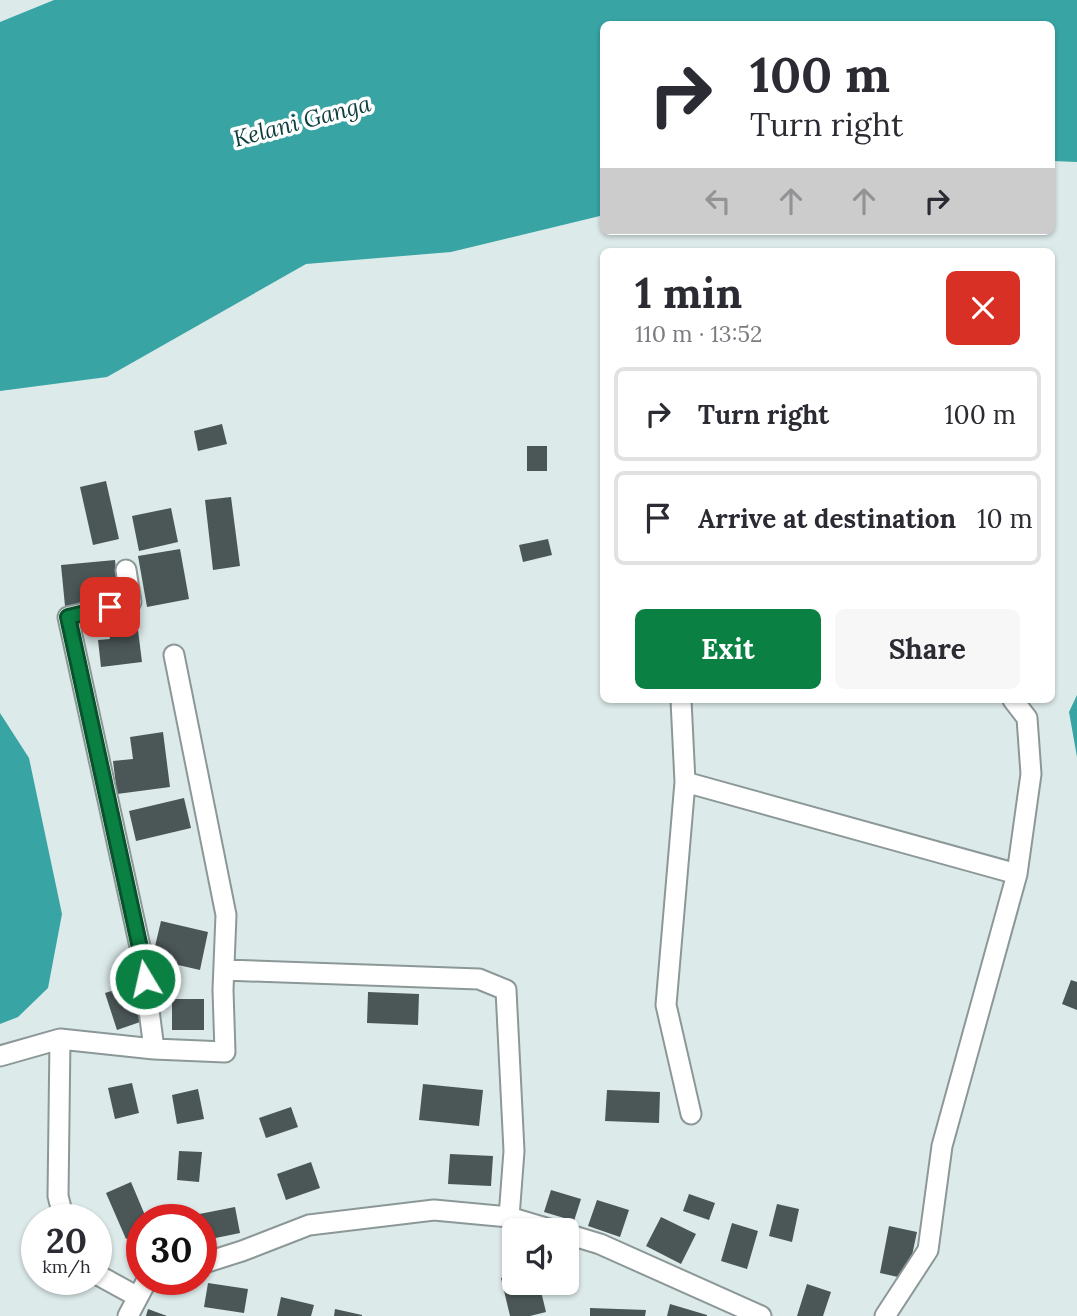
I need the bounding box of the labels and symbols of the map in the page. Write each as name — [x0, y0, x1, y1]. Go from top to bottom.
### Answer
water label: Kelani Ganga — [230, 88, 374, 153]
pin — [80, 577, 140, 637]
position arrow — [108, 942, 182, 1016]
speed limit sign: 30 — [126, 1204, 217, 1295]

